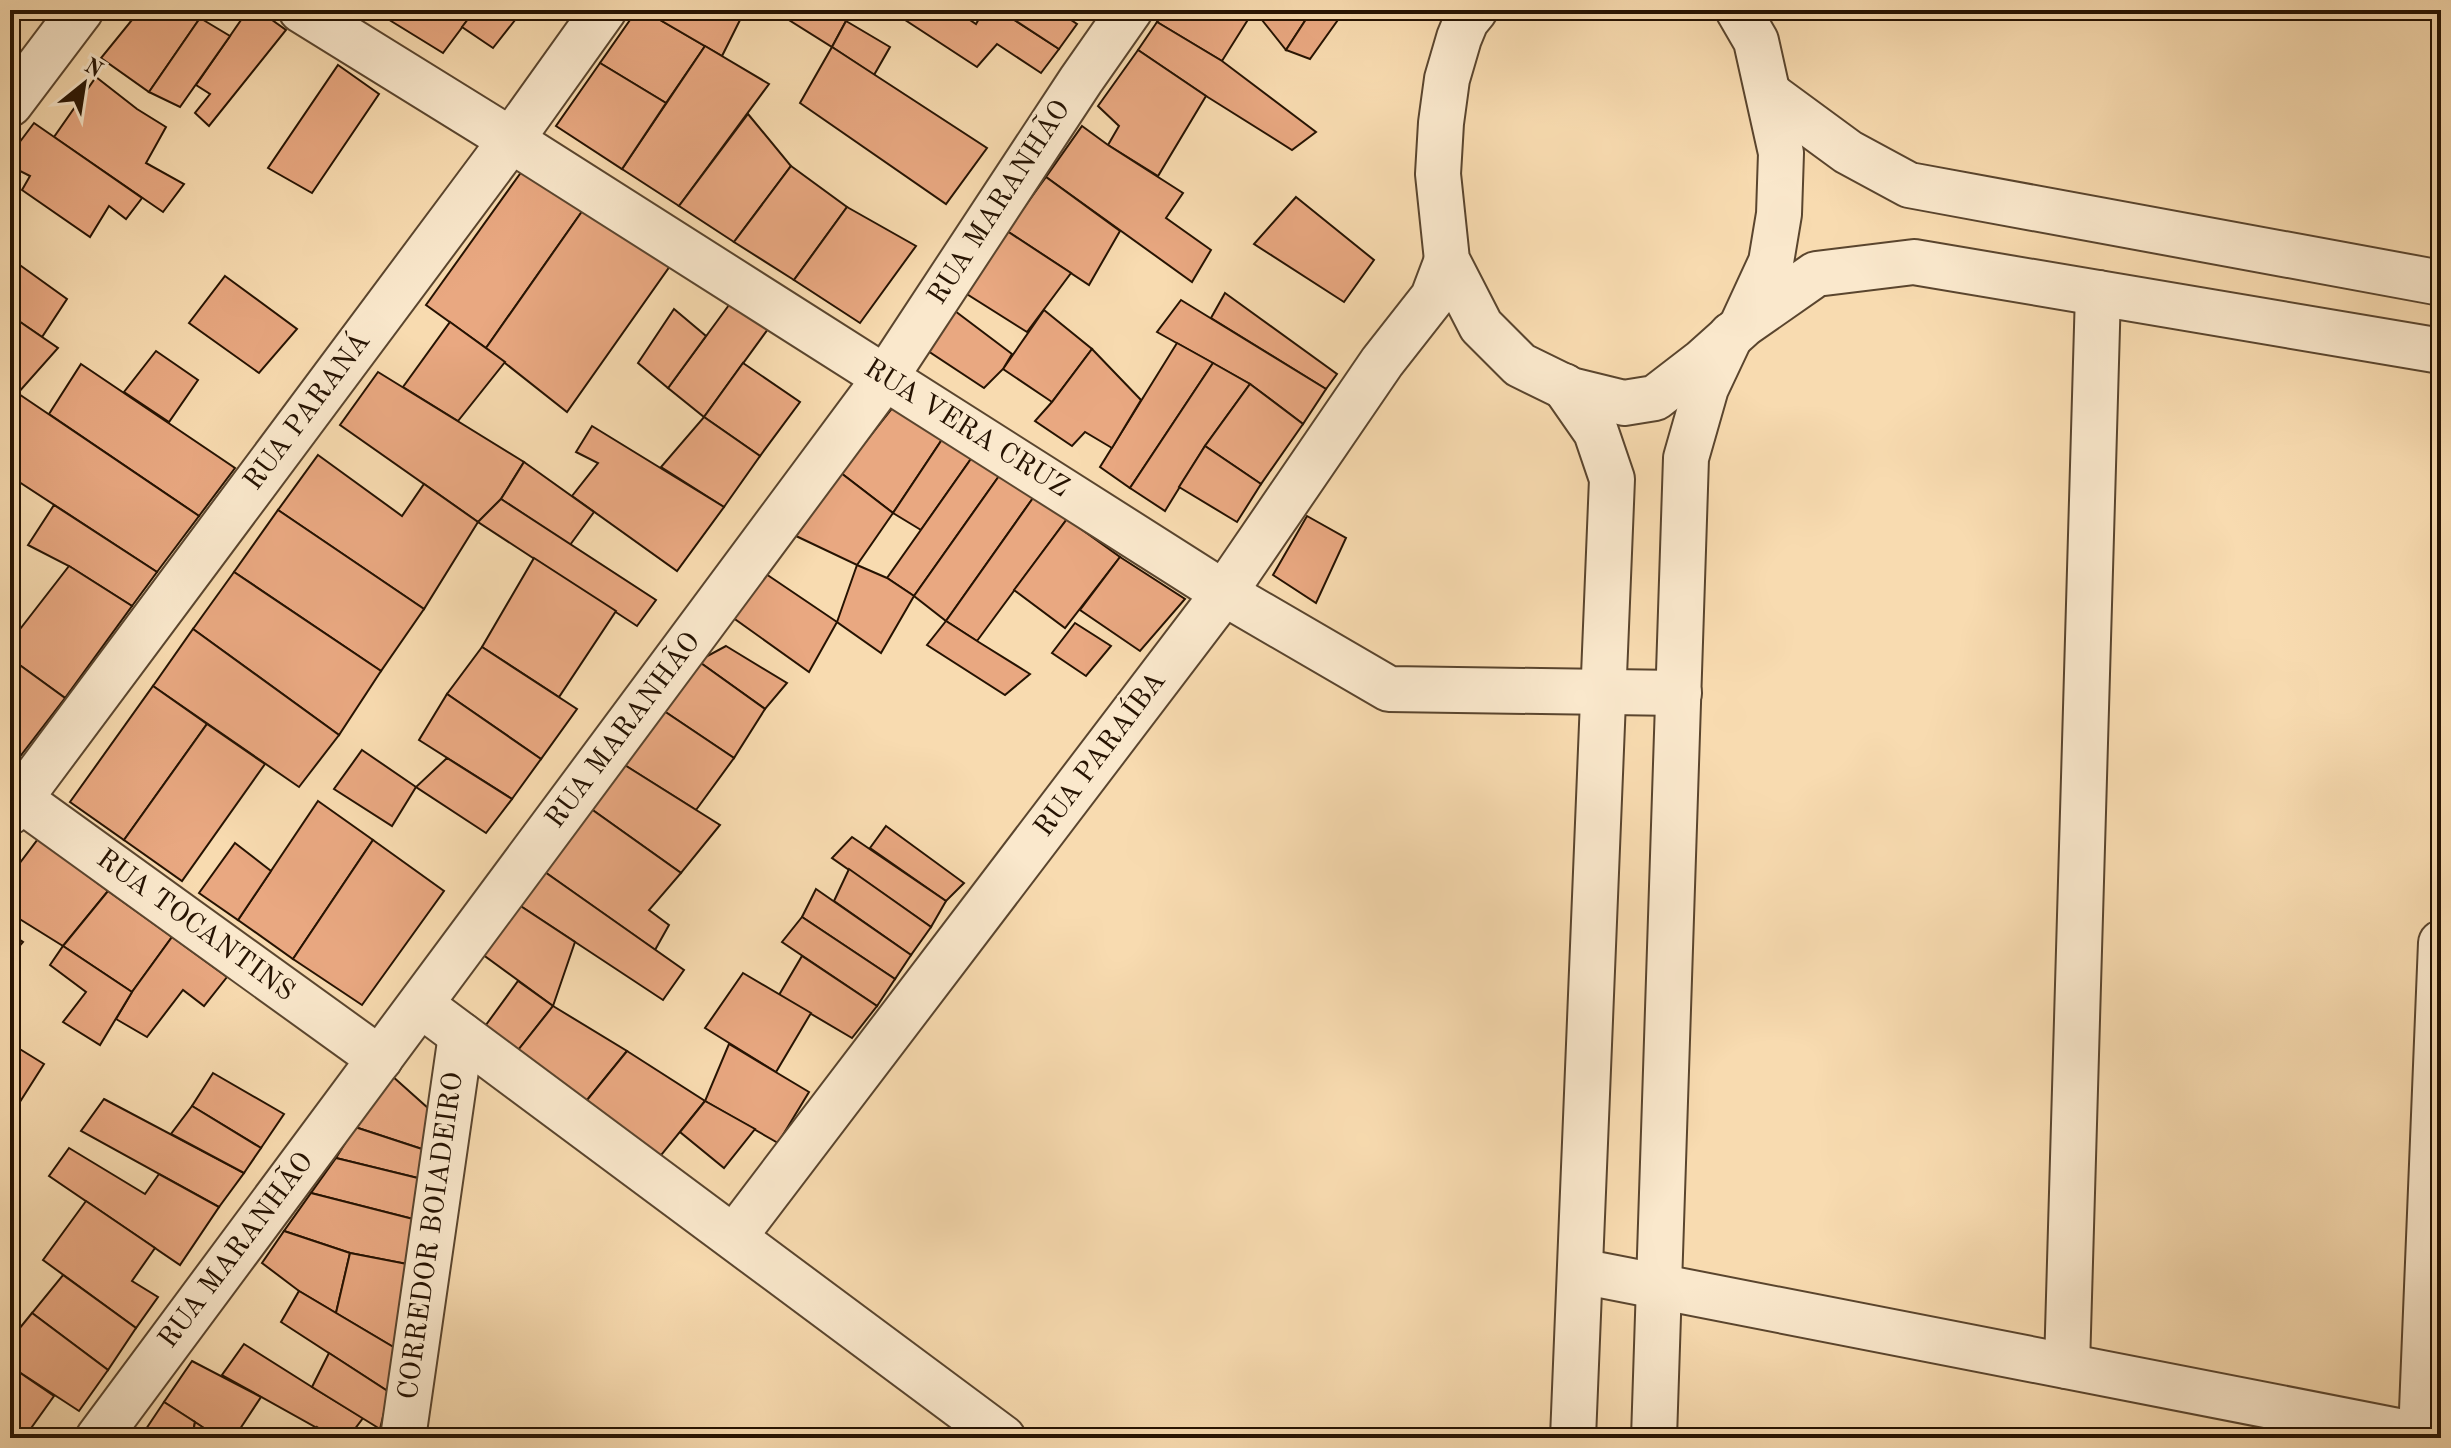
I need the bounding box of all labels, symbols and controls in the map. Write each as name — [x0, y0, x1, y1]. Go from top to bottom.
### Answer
north arrow — [44, 44, 124, 124]
text: N — [80, 55, 106, 82]
street label: RUA MARANHÃO — [920, 93, 1076, 310]
street label: RUA PARANÁ — [236, 325, 376, 496]
street label: RUA VERA CRUZ — [859, 355, 1073, 503]
street label: RUA MARANHÃO — [538, 625, 706, 834]
street label: RUA PARAÍBA — [1026, 665, 1172, 842]
street label: RUA TOCANTINS — [91, 845, 299, 1007]
street label: CORREDOR BOIADEIRO — [395, 1071, 469, 1401]
street label: RUA MARANHÃO — [151, 1145, 319, 1354]

